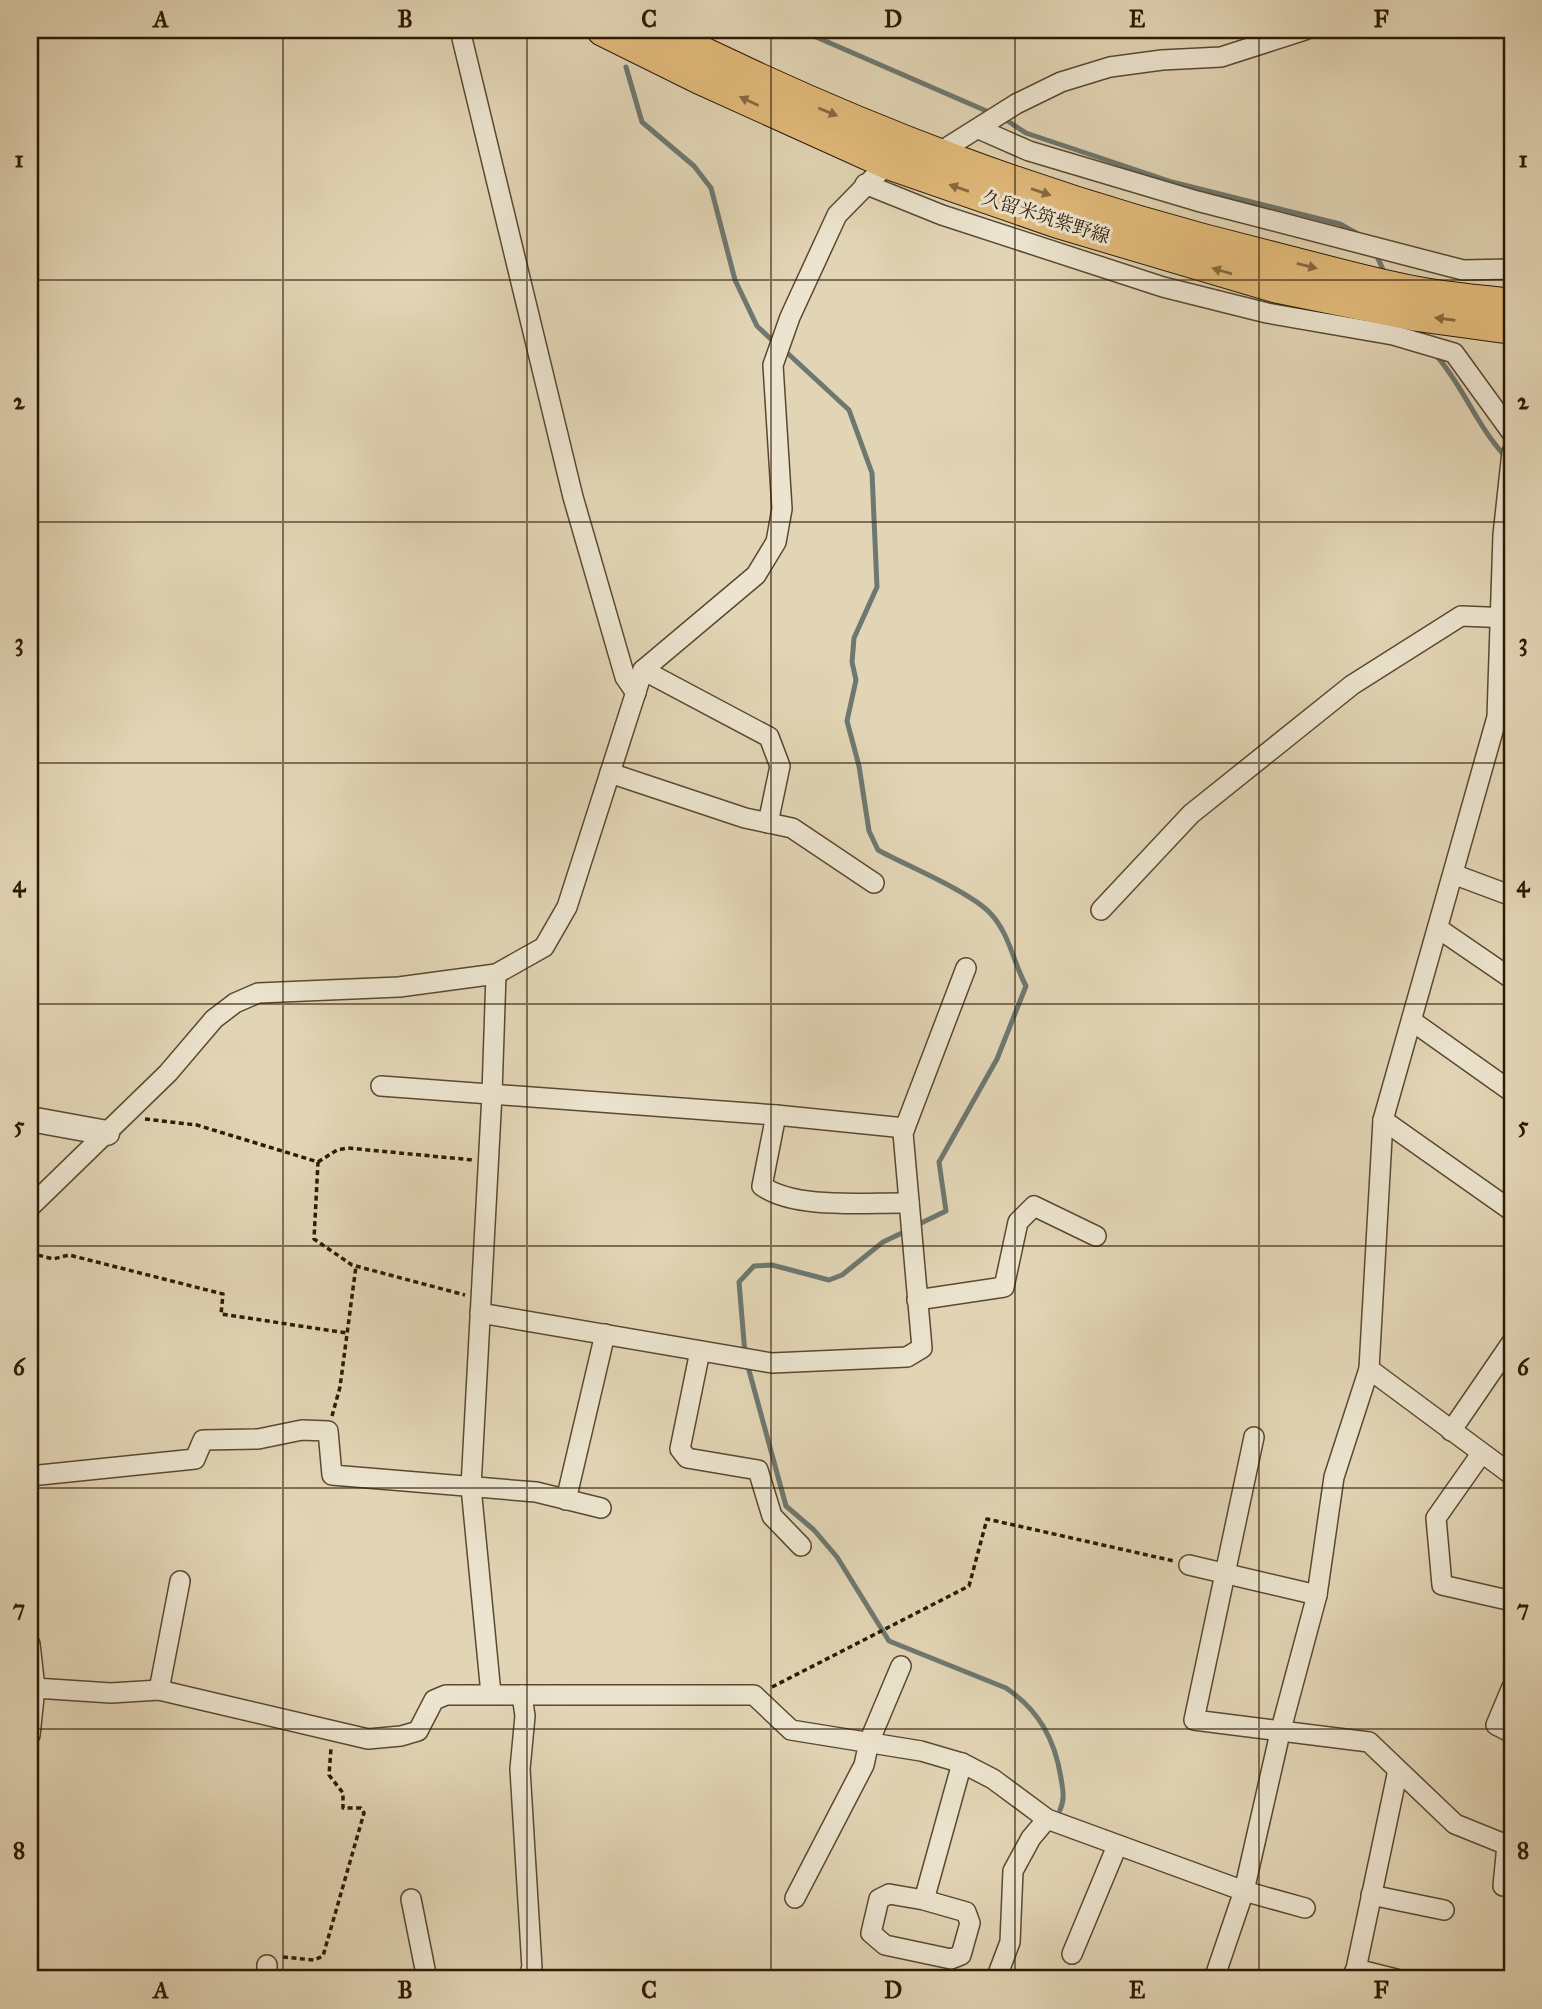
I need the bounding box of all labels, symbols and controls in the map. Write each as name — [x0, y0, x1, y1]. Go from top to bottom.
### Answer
text: A — [151, 5, 169, 33]
text: B — [397, 5, 413, 33]
text: C — [641, 5, 657, 33]
text: D — [884, 5, 902, 33]
text: E — [1129, 5, 1146, 33]
text: F — [1373, 5, 1389, 33]
one-way arrow — [739, 95, 759, 106]
one-way arrow — [818, 106, 839, 117]
text: 1 — [14, 145, 24, 173]
text: 1 — [1518, 145, 1528, 173]
one-way arrow — [948, 182, 969, 193]
street label: 久留米筑紫野線 — [979, 186, 1113, 248]
one-way arrow — [1030, 187, 1051, 198]
one-way arrow — [1296, 261, 1318, 272]
one-way arrow — [1212, 266, 1233, 276]
one-way arrow — [1433, 313, 1455, 324]
text: 2 — [13, 387, 25, 415]
text: 2 — [1517, 387, 1529, 415]
text: 3 — [14, 628, 24, 657]
text: 3 — [1518, 628, 1528, 657]
text: 4 — [13, 870, 27, 898]
text: 4 — [1517, 870, 1531, 898]
text: 5 — [14, 1111, 25, 1139]
text: 5 — [1518, 1111, 1529, 1139]
text: 6 — [13, 1353, 26, 1381]
text: 6 — [1517, 1353, 1530, 1381]
text: 7 — [13, 1594, 25, 1622]
text: 7 — [1517, 1594, 1529, 1622]
text: 8 — [13, 1836, 25, 1864]
text: 8 — [1517, 1836, 1529, 1864]
text: A — [151, 1976, 169, 2004]
text: B — [397, 1976, 413, 2004]
text: C — [641, 1976, 657, 2004]
text: D — [884, 1976, 902, 2004]
text: E — [1129, 1976, 1146, 2004]
text: F — [1373, 1976, 1389, 2004]

